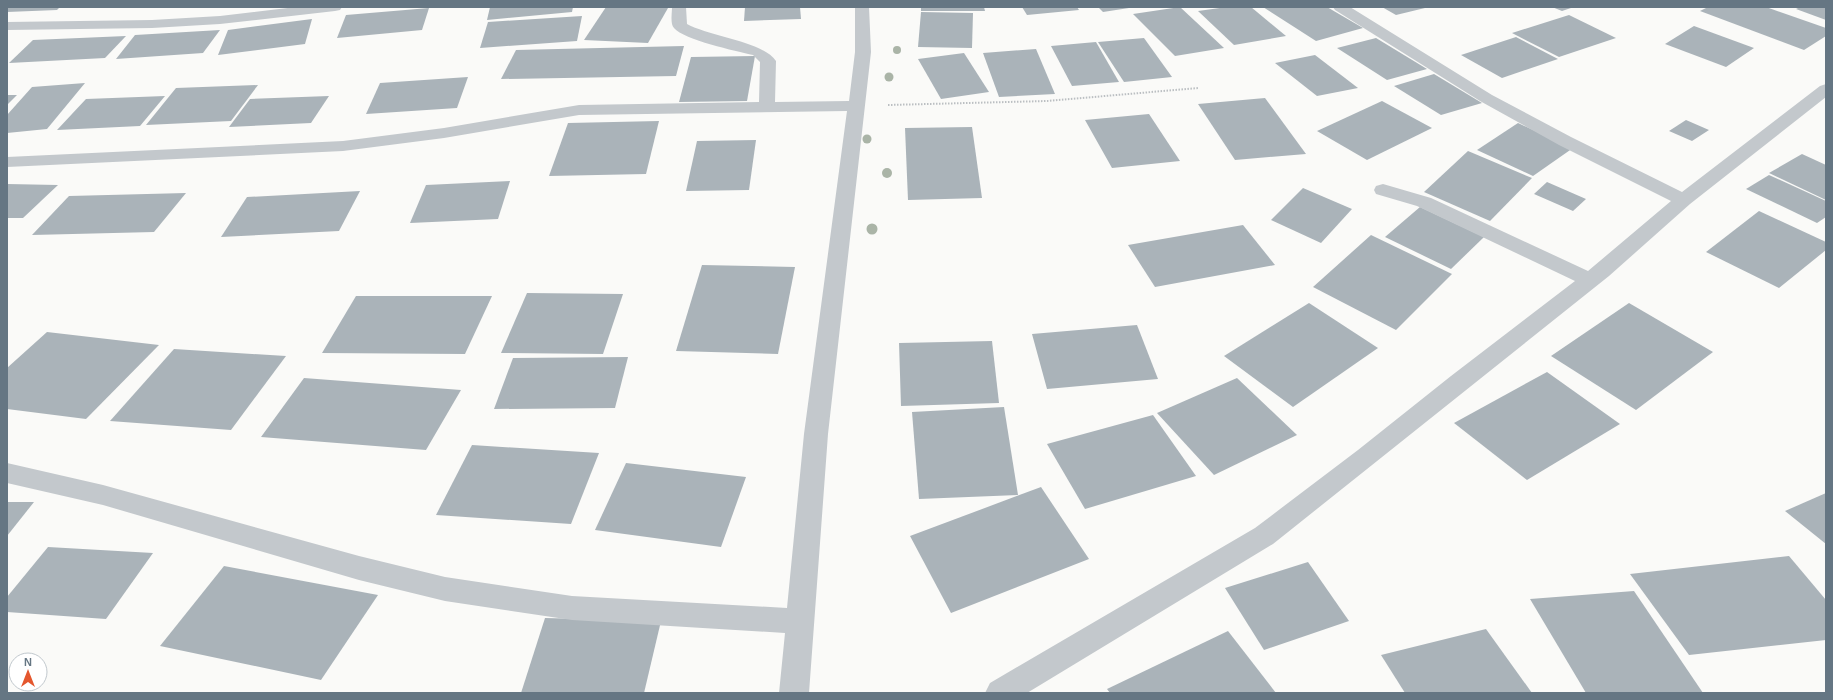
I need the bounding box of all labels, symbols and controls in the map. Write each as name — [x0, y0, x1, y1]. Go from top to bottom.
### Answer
north arrow — [8, 652, 48, 692]
text: N — [24, 656, 32, 668]

